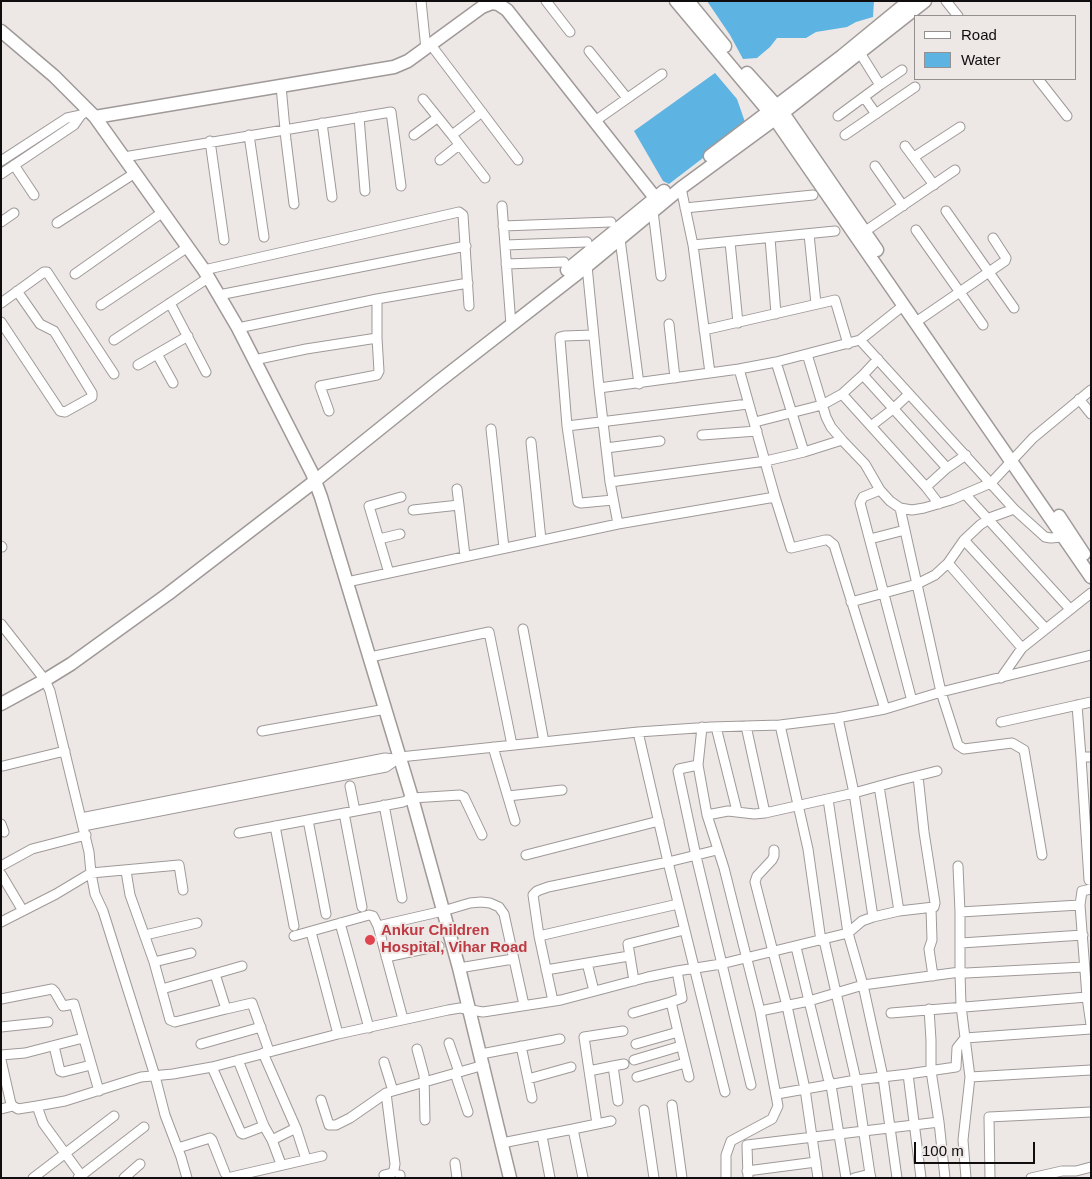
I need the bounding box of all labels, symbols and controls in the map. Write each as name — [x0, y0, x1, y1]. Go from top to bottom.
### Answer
legend — [914, 15, 1077, 80]
text: Road — [961, 26, 997, 43]
text: Water — [961, 51, 1000, 68]
place label: Ankur Children Hospital, Vihar Road — [381, 922, 527, 957]
marker: Ankur Children Hospital, Vihar Road — [363, 933, 377, 947]
scale bar — [917, 1132, 1038, 1164]
text: 100 m — [922, 1142, 964, 1159]

